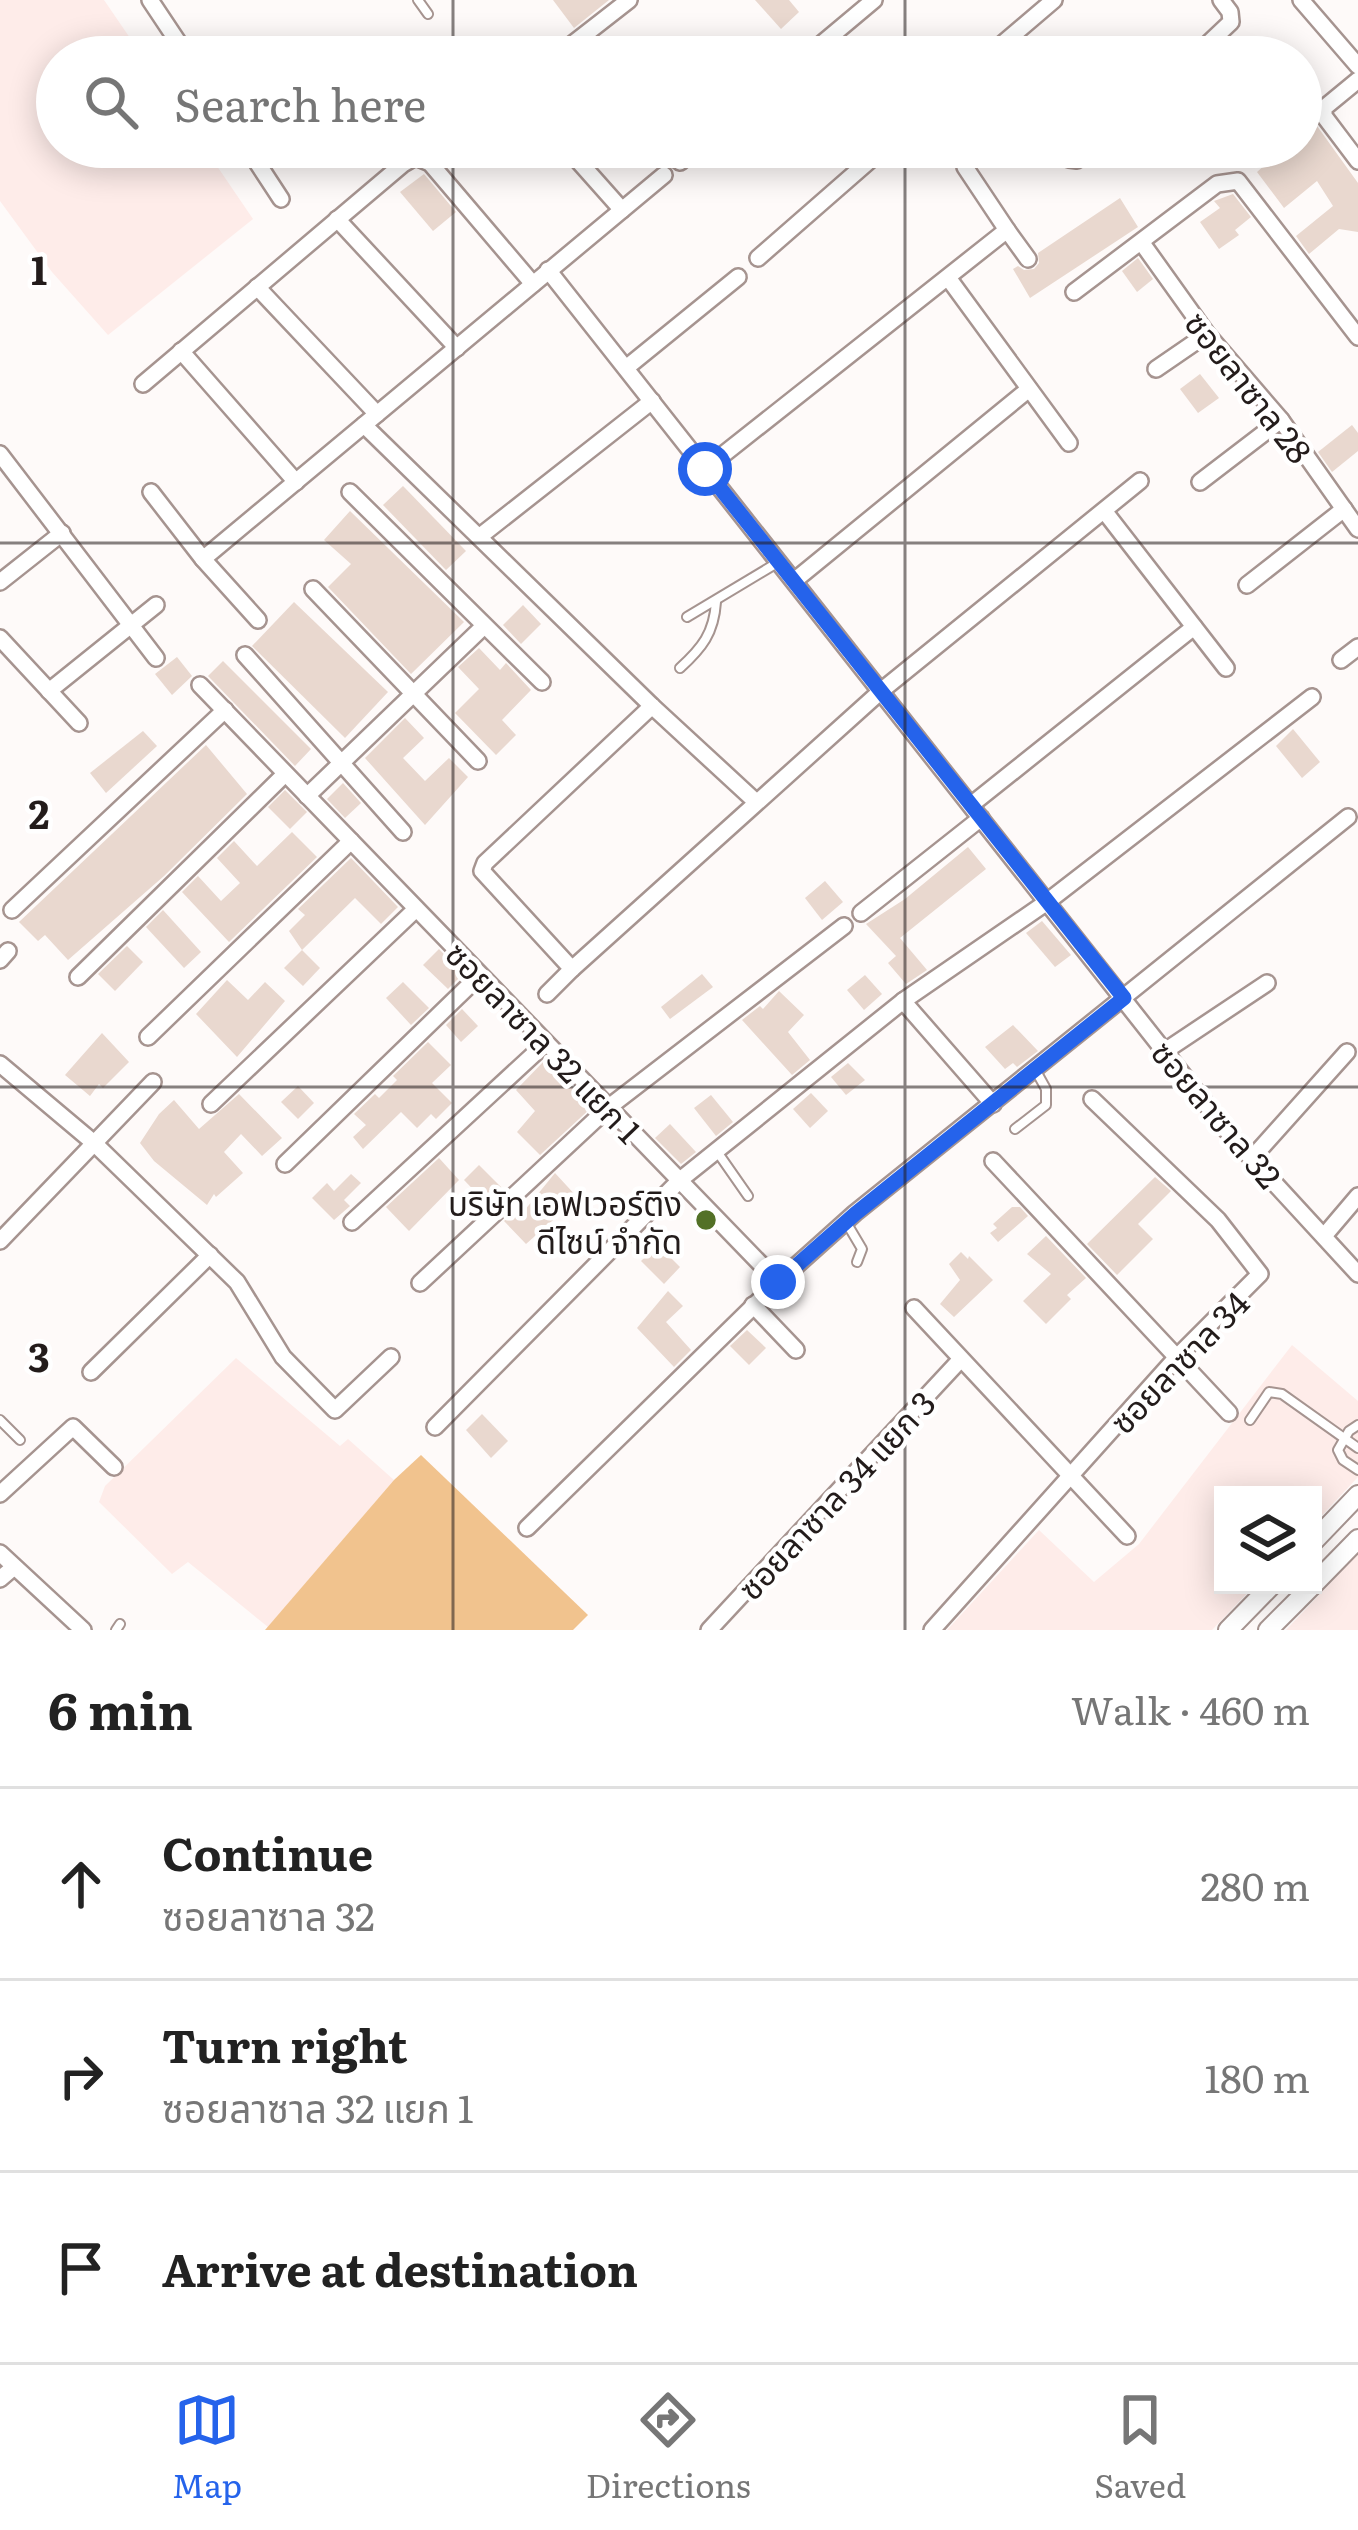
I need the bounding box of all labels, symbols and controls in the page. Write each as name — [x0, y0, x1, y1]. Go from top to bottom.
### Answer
search box — [36, 36, 1322, 168]
icon: search — [78, 69, 144, 135]
text: Search here — [174, 69, 426, 136]
text: 1 — [31, 239, 47, 297]
street label: ซอยลาซาล 28 — [1175, 300, 1325, 472]
route start — [678, 442, 732, 496]
text: 2 — [29, 783, 49, 841]
street label: ซอยลาซาล 32 แยก 1 — [436, 929, 654, 1153]
street label: ซอยลาซาล 32 — [1141, 1028, 1295, 1198]
place label: บริษัท เอฟเวอร์ติง ดีไซน์ จำกัด — [448, 1177, 682, 1264]
marker: บริษัท เอฟเวอร์ติง ดีไซน์ จำกัด — [693, 1207, 719, 1233]
route end — [751, 1255, 805, 1309]
street label: ซอยลาซาล 34 — [1097, 1278, 1259, 1444]
text: 3 — [28, 1326, 50, 1384]
street label: ซอยลาซาล 34 แยก 3 — [725, 1378, 945, 1610]
map controls — [1214, 1486, 1322, 1594]
button: layers — [1214, 1486, 1322, 1594]
text: 6 min — [48, 1670, 193, 1746]
text: Walk · 460 m — [1071, 1679, 1310, 1737]
text: Continue — [162, 1818, 373, 1885]
icon: ahead — [48, 1851, 114, 1917]
text: 280 m — [1201, 1855, 1310, 1913]
text: ซอยลาซาล 32 — [162, 1885, 375, 1943]
text: Turn right — [162, 2010, 408, 2077]
icon: right — [48, 2043, 114, 2109]
text: 180 m — [1204, 2047, 1310, 2105]
text: ซอยลาซาล 32 แยก 1 — [162, 2077, 474, 2135]
text: Arrive at destination — [162, 2234, 638, 2301]
icon: arrive — [48, 2235, 114, 2301]
tab: Map — [172, 2387, 242, 2508]
tab: Directions — [586, 2387, 751, 2508]
tab: Saved — [1094, 2387, 1186, 2508]

